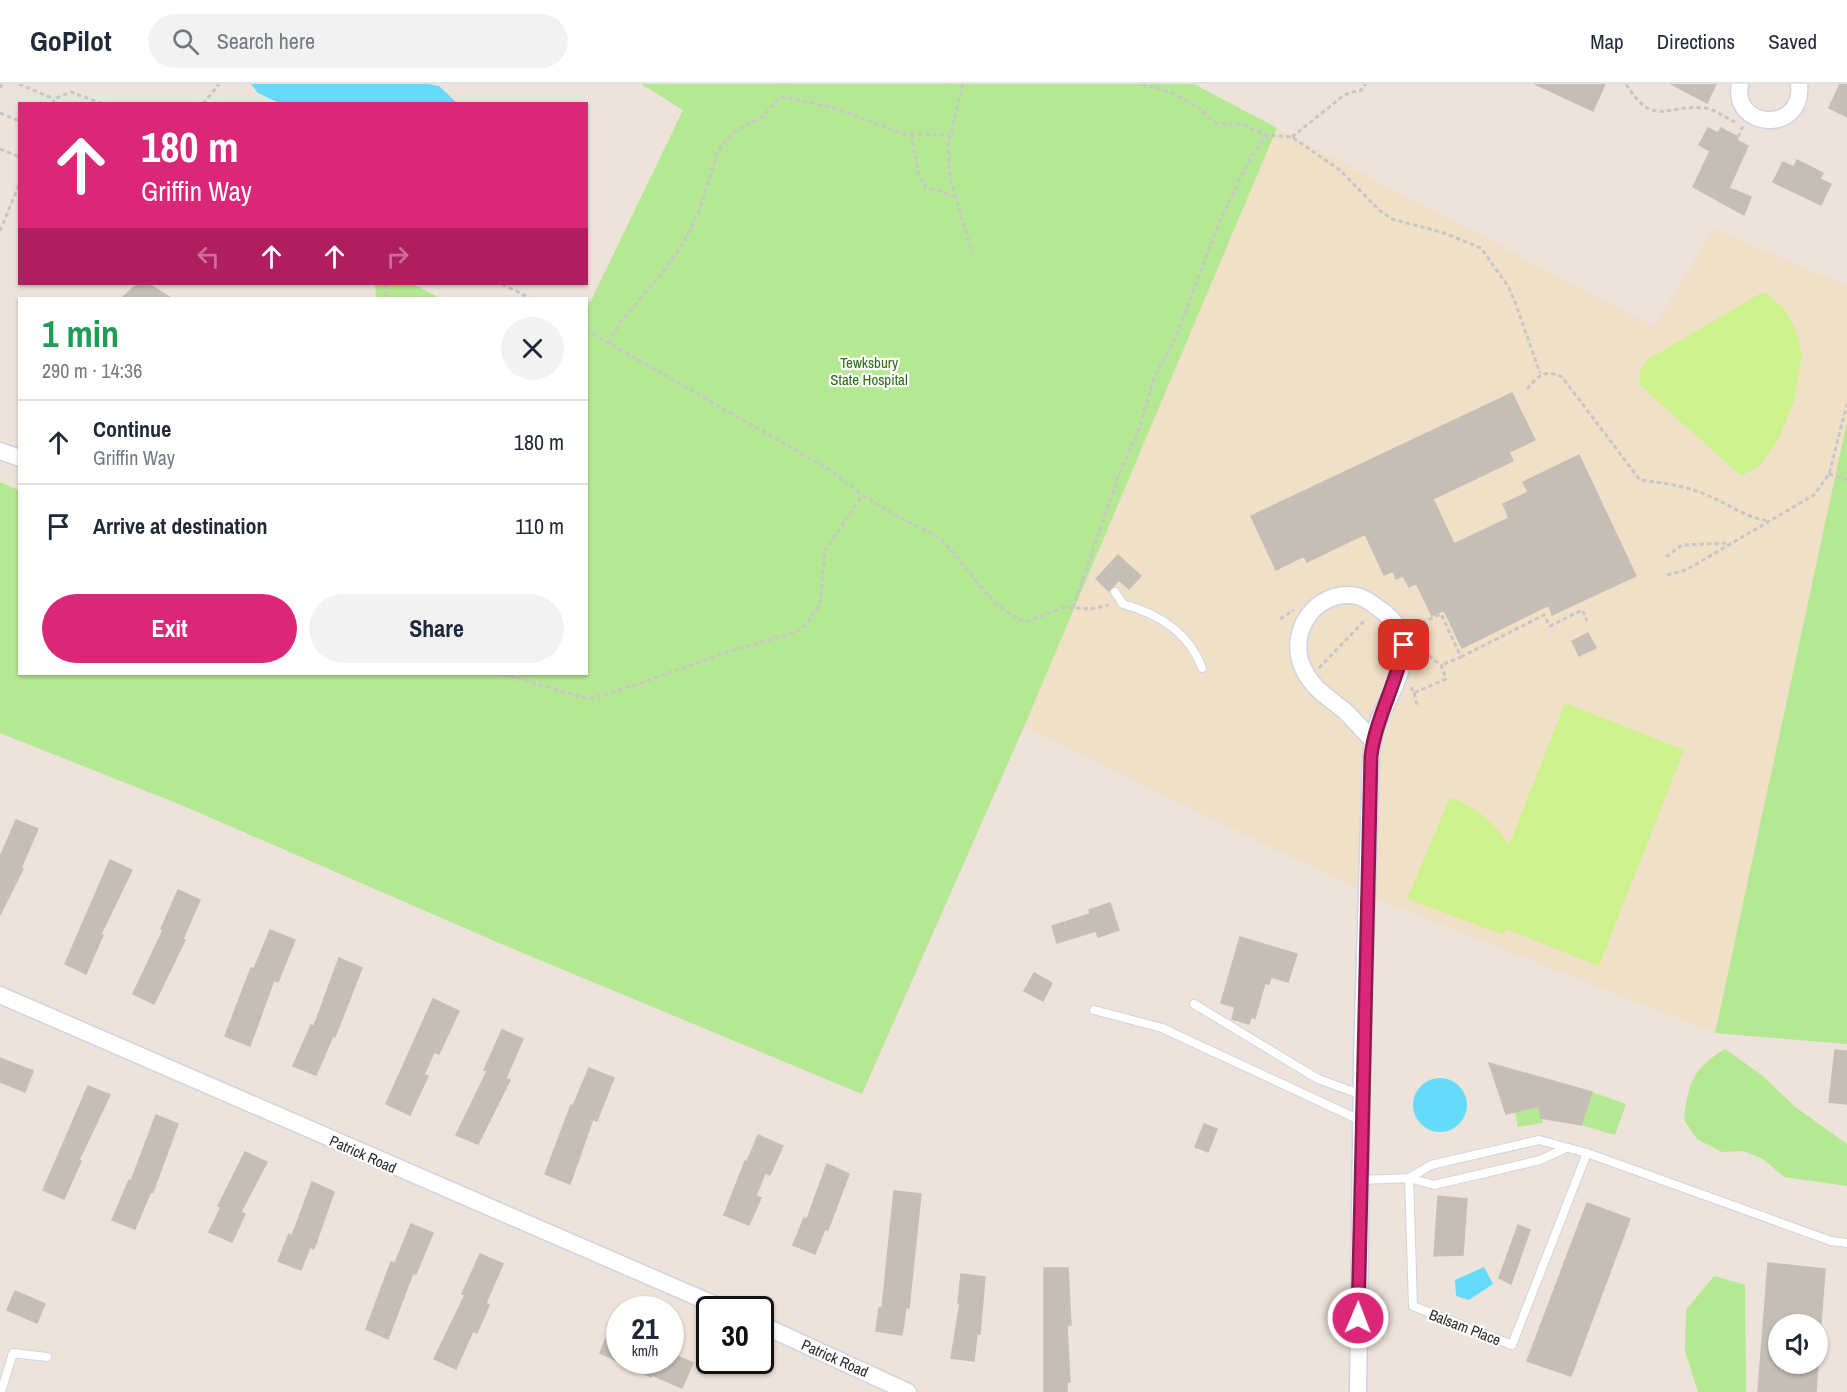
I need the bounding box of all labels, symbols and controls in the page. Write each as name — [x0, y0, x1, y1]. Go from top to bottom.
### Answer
search box — [148, 14, 568, 68]
text: GoPilot — [30, 22, 112, 60]
icon: search — [169, 25, 202, 58]
text: Search here — [217, 26, 315, 56]
text: Map — [1590, 27, 1624, 56]
text: Directions — [1657, 27, 1735, 56]
text: Saved — [1768, 27, 1817, 56]
text: 180 m — [141, 119, 239, 175]
icon: ahead — [42, 126, 120, 204]
text: Griffin Way — [141, 173, 252, 209]
icon: left — [192, 240, 225, 273]
icon: ahead — [255, 240, 288, 273]
icon: ahead — [318, 240, 351, 273]
icon: right — [381, 240, 414, 273]
text: 1 min — [42, 310, 119, 358]
button: close — [501, 317, 564, 380]
park label: Tewksbury State Hospital — [830, 352, 908, 390]
text: 290 m · 14:36 — [42, 357, 142, 384]
text: Continue — [93, 414, 171, 444]
icon: ahead — [42, 426, 75, 459]
text: 180 m — [514, 427, 564, 457]
text: Griffin Way — [93, 444, 175, 471]
icon: arrive — [42, 510, 75, 543]
text: Arrive at destination — [93, 511, 267, 541]
text: 110 m — [515, 511, 564, 541]
button: Exit — [42, 594, 297, 663]
button: Share — [309, 594, 564, 663]
pin — [1378, 619, 1429, 670]
icon: arrive — [1387, 628, 1420, 661]
street label: Patrick Road — [326, 1130, 400, 1178]
position arrow — [1326, 1286, 1390, 1350]
speed limit sign: 30 — [696, 1296, 774, 1374]
street label: Balsam Place — [1426, 1304, 1504, 1350]
text: 21 — [631, 1308, 659, 1348]
map controls — [1768, 1314, 1828, 1374]
button: sound — [1768, 1314, 1828, 1374]
street label: Patrick Road — [798, 1334, 872, 1382]
text: km/h — [632, 1340, 658, 1361]

